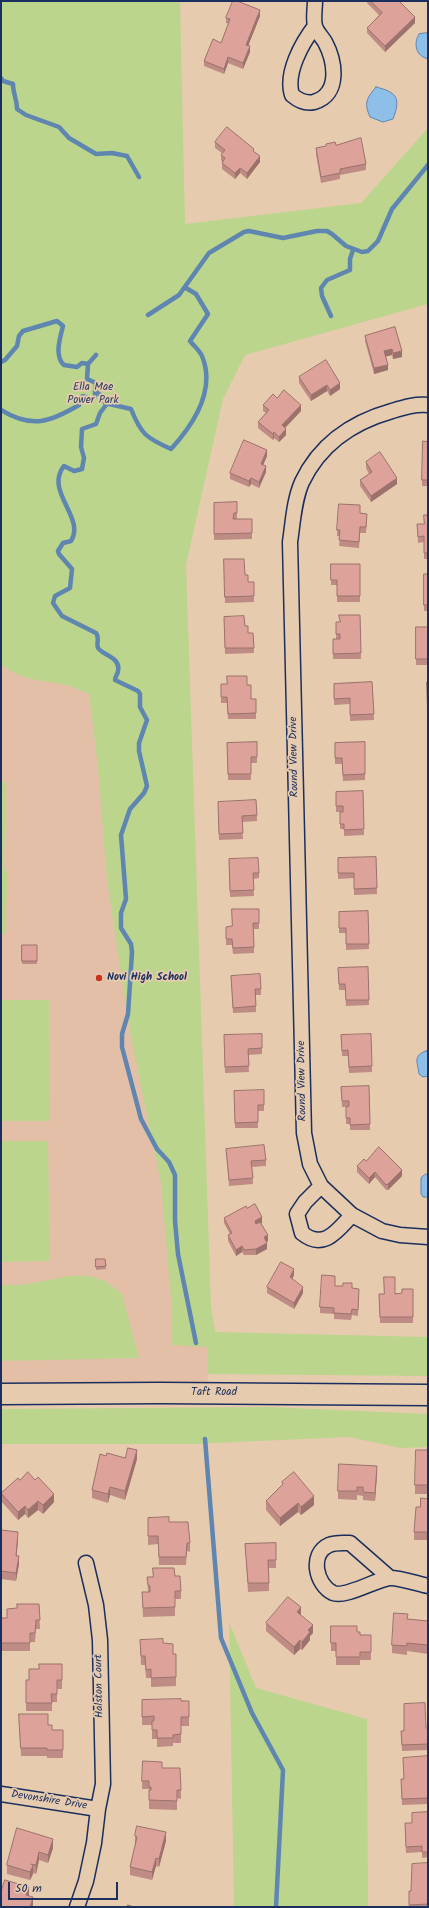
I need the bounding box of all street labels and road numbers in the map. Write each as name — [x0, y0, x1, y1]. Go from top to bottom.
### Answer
street label: Round View Drive — [288, 717, 302, 797]
street label: Round View Drive — [296, 1041, 310, 1121]
street label: Taft Road — [191, 1386, 237, 1400]
street label: Halston Court — [93, 1654, 107, 1718]
street label: Devonshire Drive — [10, 1788, 88, 1814]

